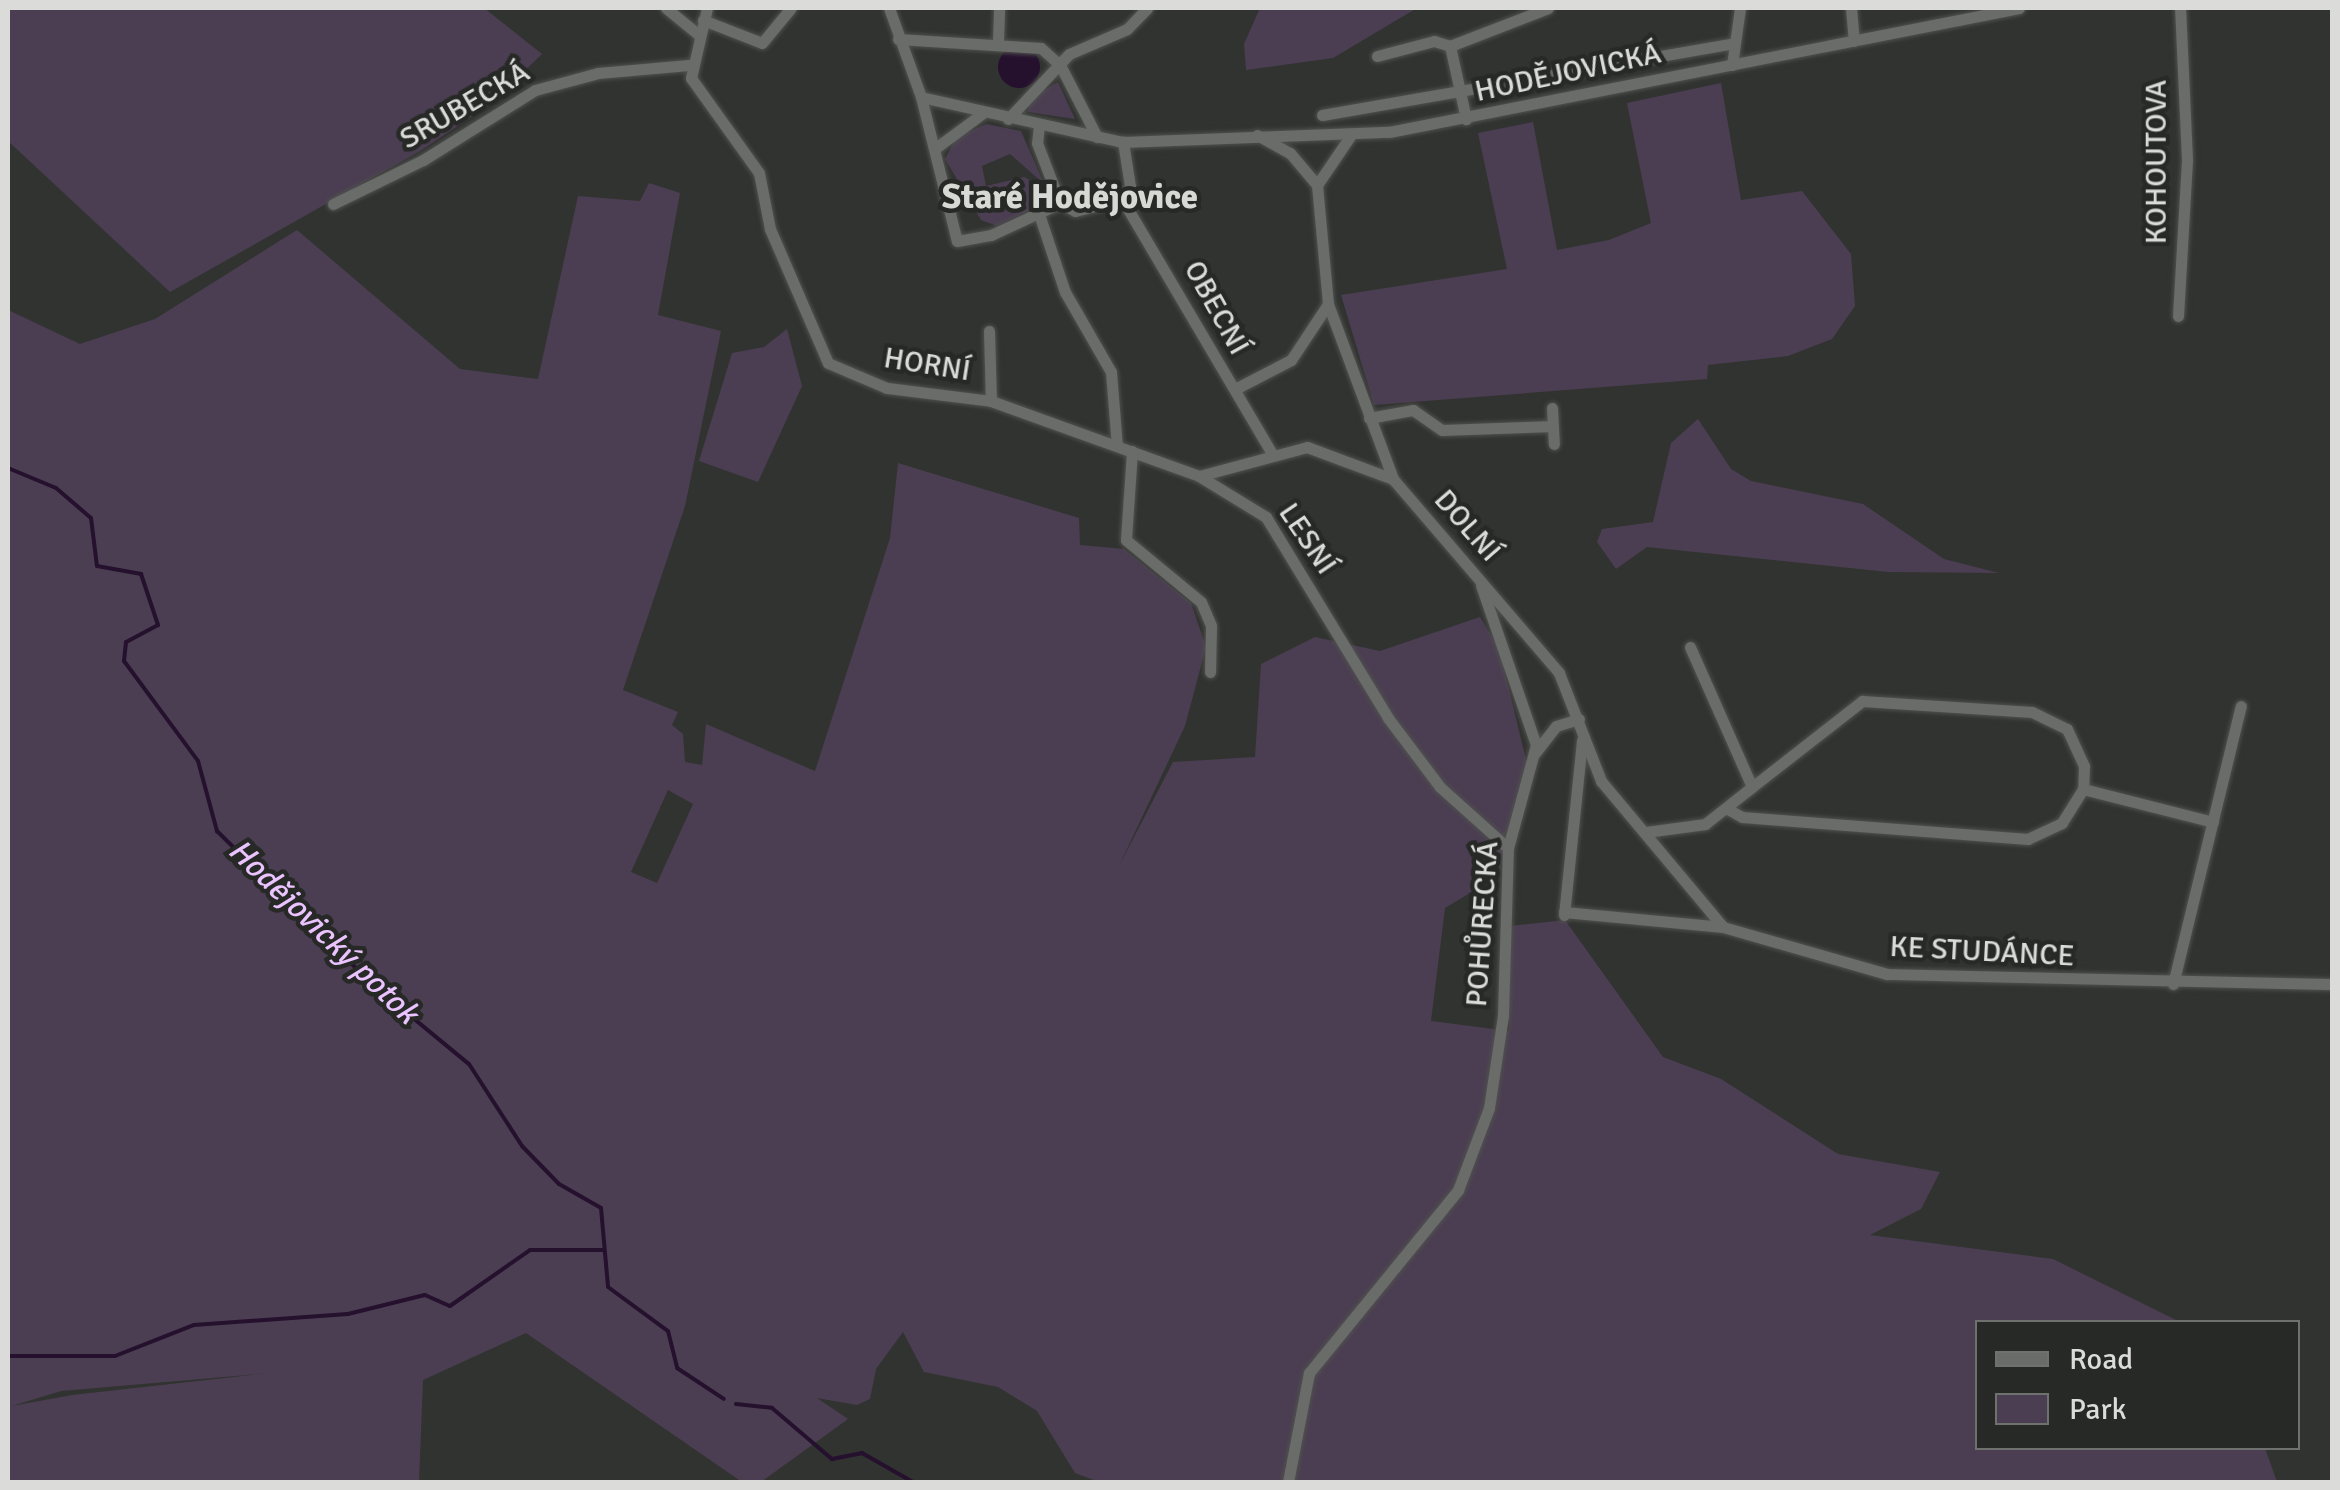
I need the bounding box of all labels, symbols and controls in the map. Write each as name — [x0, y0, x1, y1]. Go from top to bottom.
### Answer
street label: HODĚJOVICKÁ — [1472, 36, 1664, 110]
street label: SRUBECKÁ — [394, 55, 536, 157]
street label: KOHOUTOVA — [2139, 80, 2175, 244]
district label: Staré Hodějovice — [942, 176, 1198, 218]
street label: OBECNÍ — [1176, 255, 1256, 361]
street label: HORNÍ — [881, 340, 973, 390]
street label: DOLNÍ — [1426, 483, 1508, 569]
street label: LESNÍ — [1270, 497, 1344, 581]
water label: Hodějovický potok — [220, 832, 426, 1032]
street label: POHŮRECKÁ — [1459, 840, 1507, 1008]
street label: KE STUDÁNCE — [1889, 929, 2075, 975]
legend — [1975, 1320, 2300, 1450]
text: Road — [2069, 1341, 2133, 1378]
text: Park — [2069, 1391, 2127, 1428]

